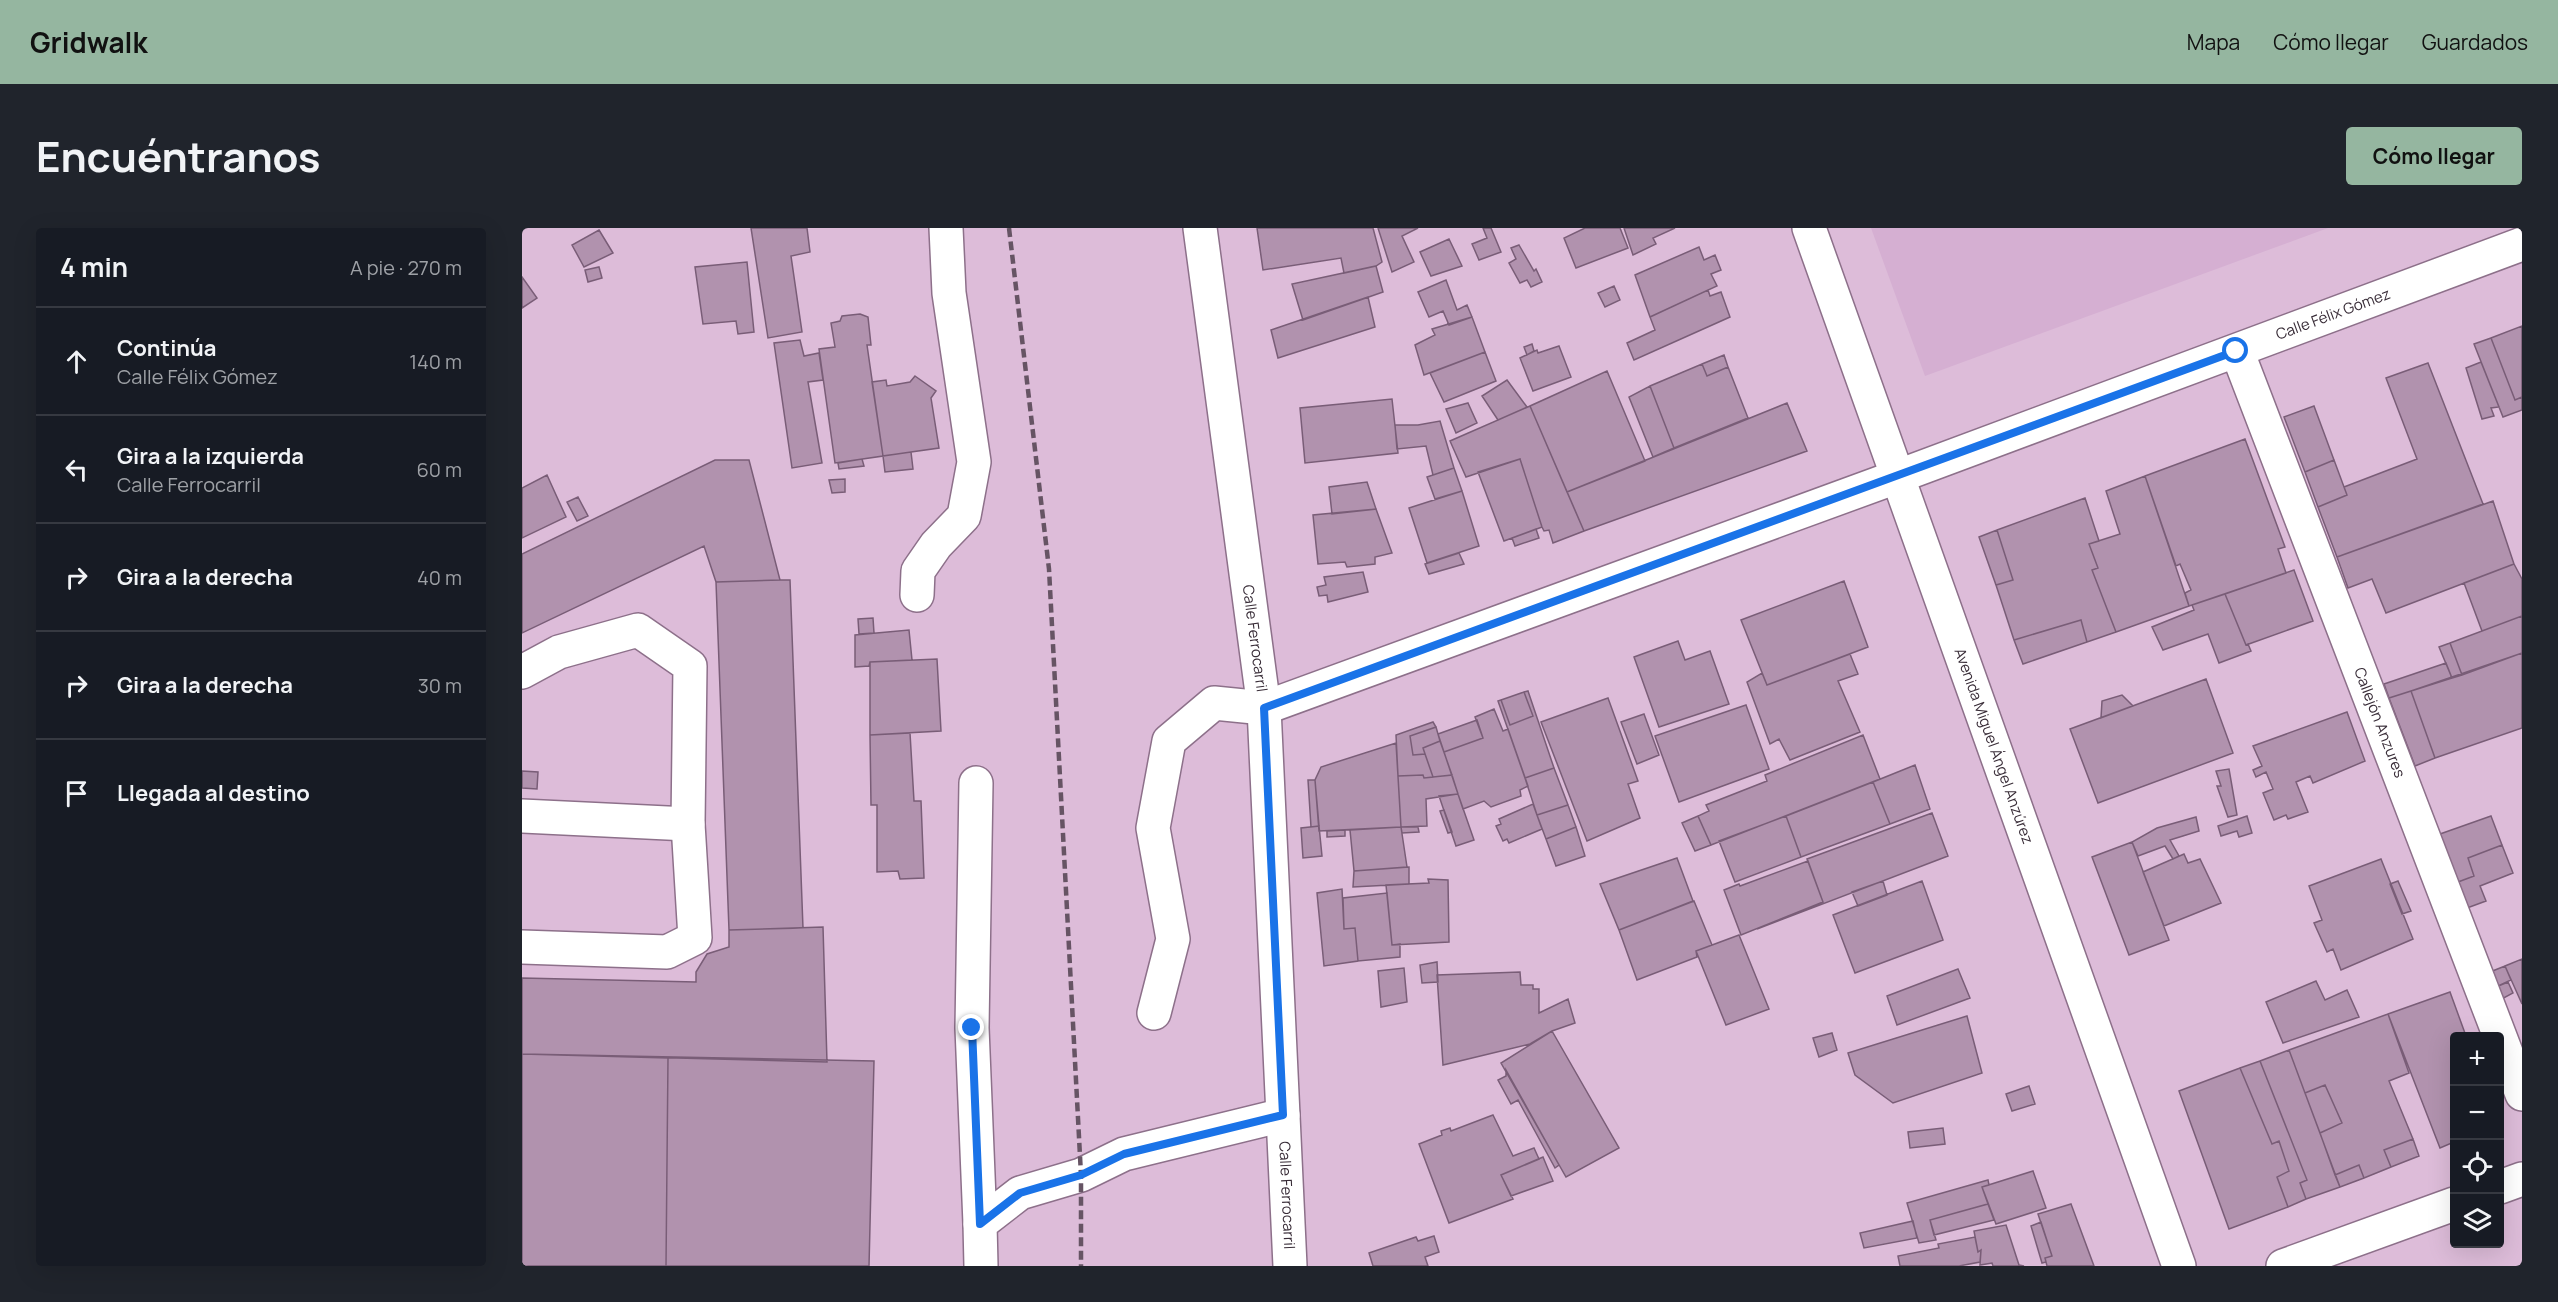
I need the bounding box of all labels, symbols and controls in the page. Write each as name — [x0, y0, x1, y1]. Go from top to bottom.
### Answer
text: Gridwalk — [30, 23, 147, 61]
text: Mapa — [2187, 28, 2240, 56]
text: Cómo llegar — [2273, 28, 2389, 56]
text: Guardados — [2422, 28, 2528, 56]
text: Encuéntranos — [36, 127, 321, 185]
button: Cómo llegar — [2346, 127, 2522, 185]
text: 4 min — [60, 249, 128, 285]
text: A pie · 270 m — [350, 254, 462, 281]
street label: Calle Félix Gómez — [2273, 283, 2393, 345]
text: Continúa — [117, 333, 217, 363]
route start — [2222, 337, 2248, 363]
icon: ahead — [60, 345, 93, 378]
text: 140 m — [409, 348, 462, 375]
text: Calle Félix Gómez — [117, 363, 278, 390]
text: Gira a la izquierda — [117, 441, 304, 471]
icon: left — [60, 453, 93, 486]
text: 60 m — [416, 456, 462, 483]
text: Calle Ferrocarril — [117, 471, 261, 498]
icon: right — [60, 561, 93, 594]
text: Gira a la derecha — [117, 562, 293, 592]
text: 40 m — [417, 564, 462, 591]
street label: Calle Ferrocarril — [1238, 583, 1273, 693]
street label: Avenida Miguel Ángel Anzúrez — [1950, 645, 2039, 847]
street label: Callejón Anzures — [2349, 664, 2411, 781]
icon: right — [60, 669, 93, 702]
text: Gira a la derecha — [117, 670, 293, 700]
text: 30 m — [418, 672, 462, 699]
icon: arrive — [60, 777, 93, 810]
text: Llegada al destino — [117, 778, 310, 808]
route end — [958, 1014, 984, 1040]
map controls — [2450, 1032, 2504, 1248]
button: + — [2450, 1032, 2504, 1086]
button: − — [2450, 1086, 2504, 1140]
button: locate — [2450, 1140, 2504, 1194]
street label: Calle Ferrocarril — [1274, 1141, 1300, 1250]
button: layers — [2450, 1194, 2504, 1248]

